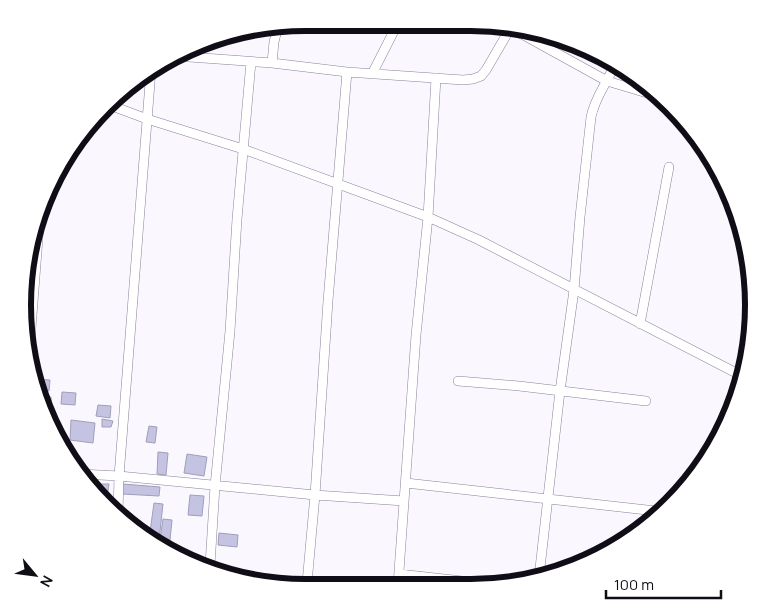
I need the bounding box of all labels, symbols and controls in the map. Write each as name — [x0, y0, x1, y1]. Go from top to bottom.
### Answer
north arrow — [10, 550, 60, 600]
scale bar — [606, 568, 721, 600]
text: N — [36, 573, 58, 591]
text: 100 m — [614, 574, 654, 595]

